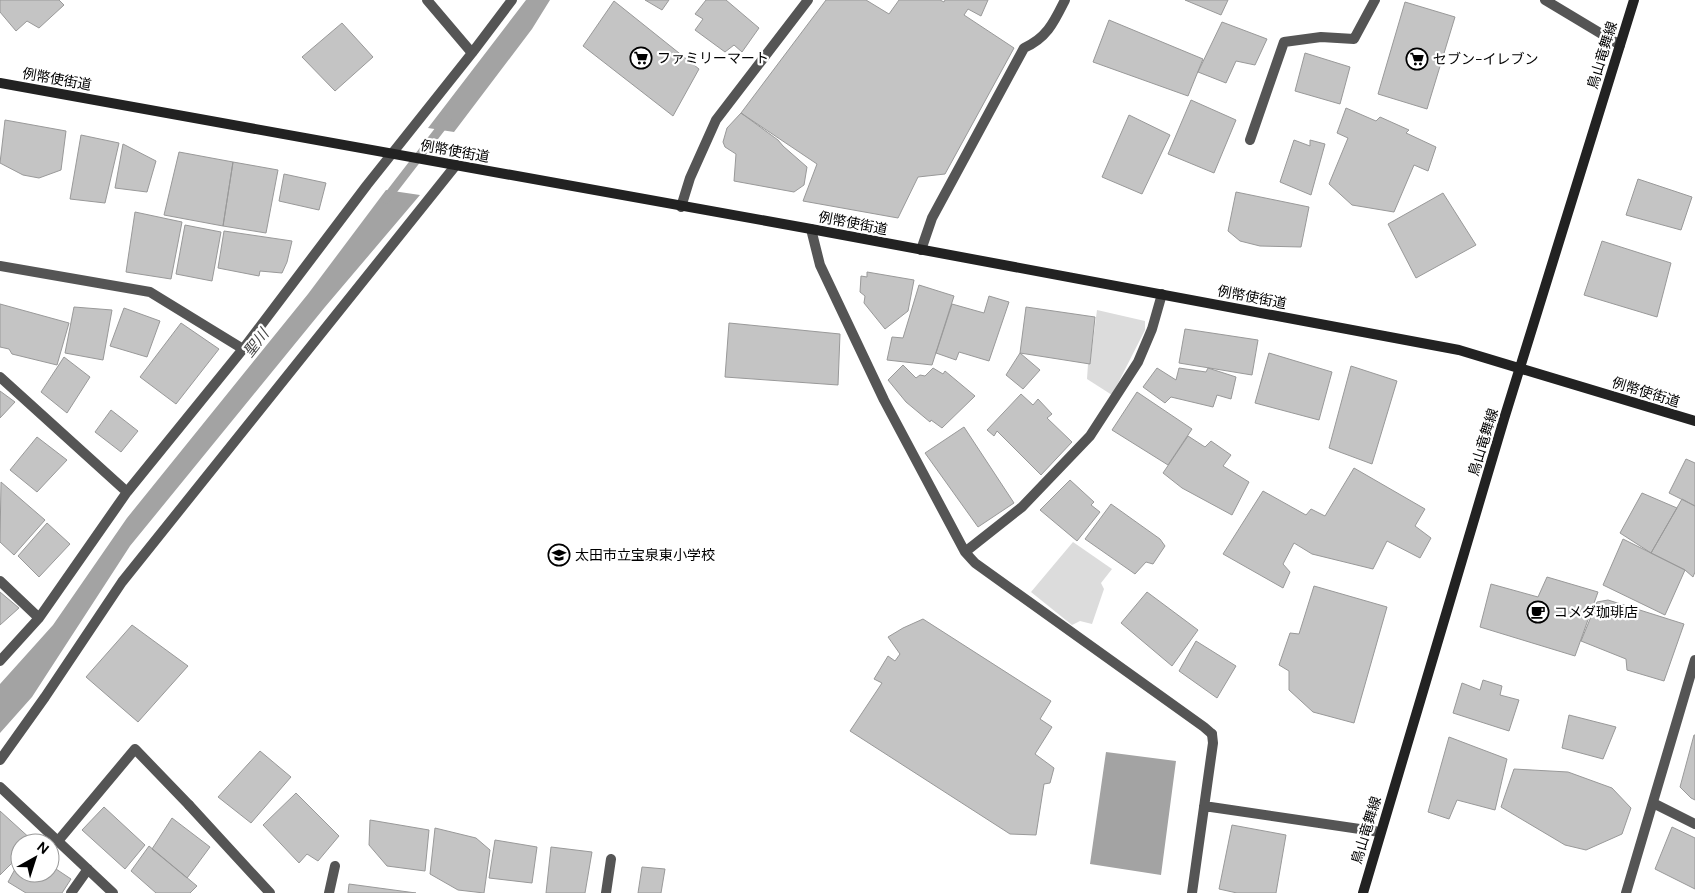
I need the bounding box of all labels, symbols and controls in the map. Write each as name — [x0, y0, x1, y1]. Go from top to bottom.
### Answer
street label: 鳥山竜舞線 — [1583, 19, 1621, 91]
supermarket icon: ファミリーマート — [629, 46, 653, 70]
supermarket icon: セブン-イレブン — [1405, 47, 1429, 71]
place label: ファミリーマート — [657, 49, 769, 67]
place label: セブン-イレブン — [1433, 50, 1539, 68]
street label: 例幣使街道 — [21, 64, 93, 94]
street label: 例幣使街道 — [419, 136, 491, 166]
street label: 例幣使街道 — [817, 207, 889, 239]
street label: 例幣使街道 — [1216, 281, 1288, 313]
water label: 聖川 — [239, 323, 274, 361]
street label: 例幣使街道 — [1610, 373, 1682, 411]
street label: 鳥山竜舞線 — [1464, 406, 1502, 478]
school or university icon: 太田市立宝泉東小学校 — [547, 543, 571, 567]
place label: 太田市立宝泉東小学校 — [575, 546, 715, 564]
cafe icon: コメダ珈琲店 — [1526, 600, 1550, 624]
place label: コメダ珈琲店 — [1554, 603, 1638, 621]
street label: 鳥山竜舞線 — [1347, 794, 1385, 866]
north arrow — [10, 833, 60, 883]
text: N — [34, 838, 53, 858]

